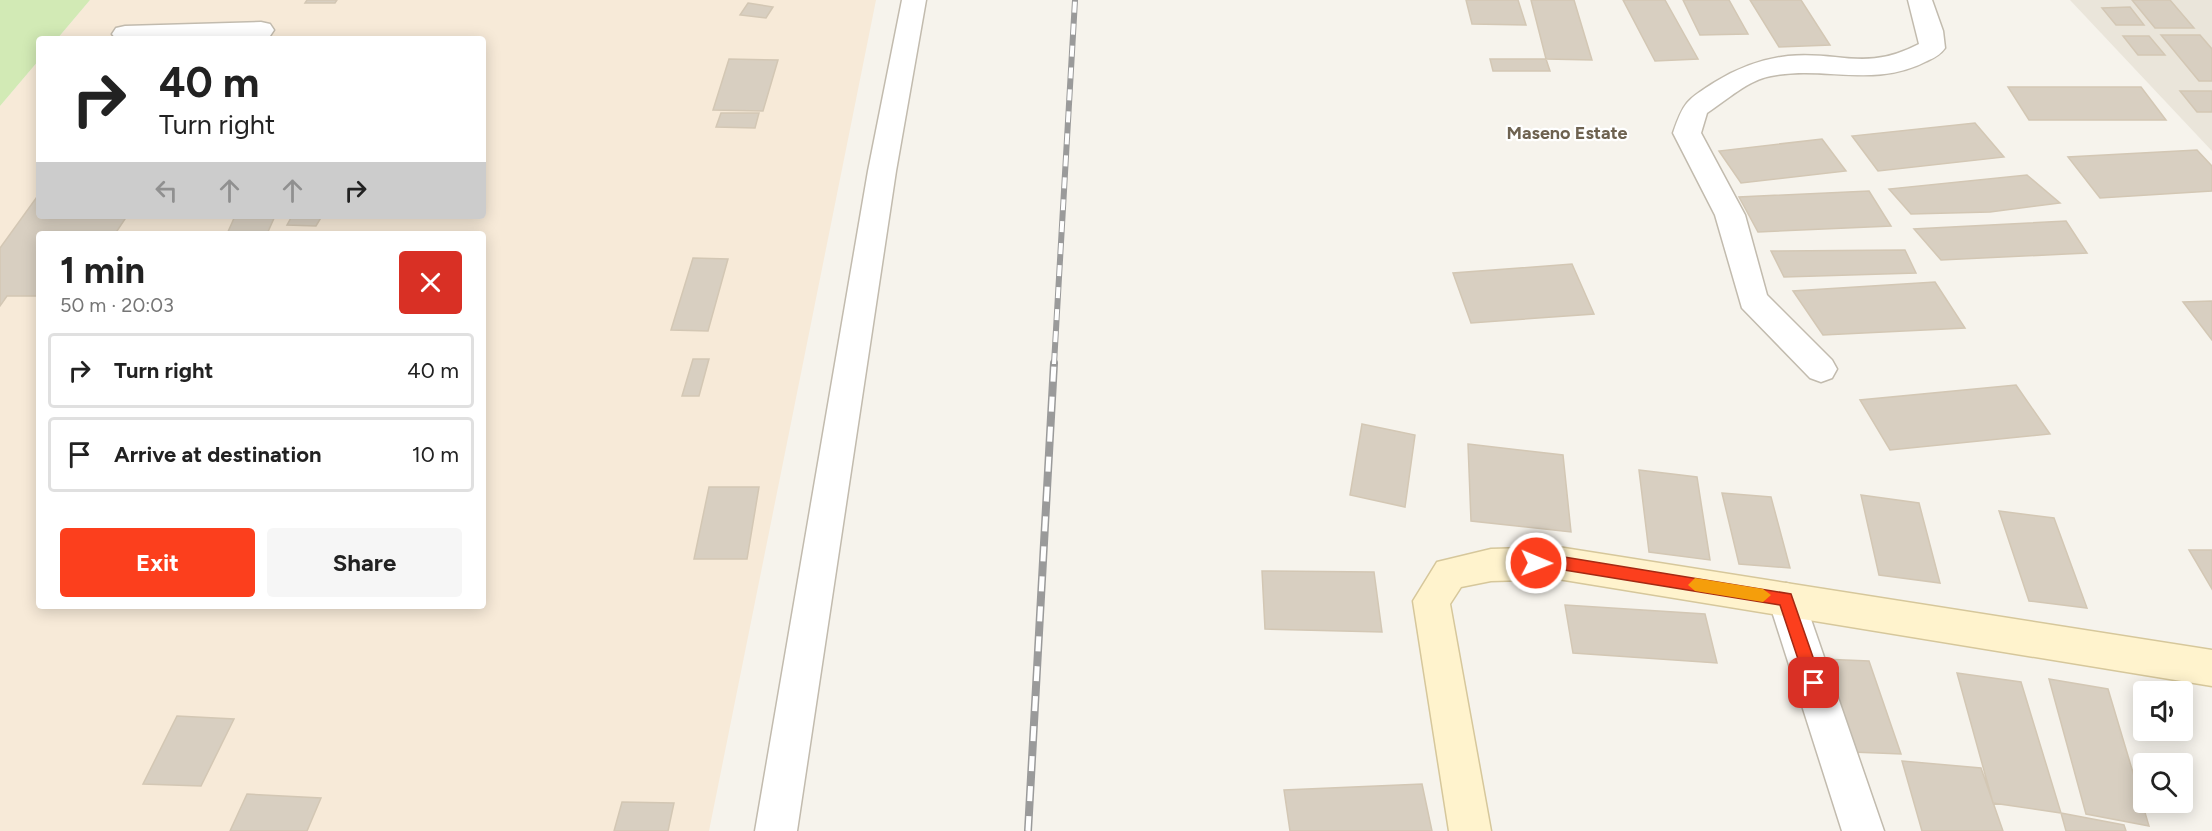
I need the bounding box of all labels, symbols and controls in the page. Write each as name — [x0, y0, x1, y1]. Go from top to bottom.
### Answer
text: 40 m — [159, 57, 259, 108]
icon: right — [60, 60, 138, 138]
text: Turn right — [159, 108, 275, 141]
district label: Maseno Estate — [1506, 122, 1628, 144]
icon: left — [150, 174, 183, 207]
icon: ahead — [213, 174, 246, 207]
icon: ahead — [276, 174, 309, 207]
icon: right — [339, 174, 372, 207]
text: 1 min — [60, 249, 145, 292]
button: close — [399, 251, 462, 314]
text: 50 m · 20:03 — [60, 293, 174, 317]
icon: right — [63, 354, 96, 387]
text: Turn right — [114, 357, 213, 384]
text: 40 m — [407, 357, 459, 384]
icon: arrive — [63, 438, 96, 471]
text: Arrive at destination — [114, 441, 322, 468]
text: 10 m — [412, 441, 459, 468]
button: Exit — [60, 528, 255, 597]
button: Share — [267, 528, 462, 597]
position arrow — [1504, 531, 1568, 595]
pin — [1788, 657, 1839, 708]
icon: arrive — [1797, 666, 1830, 699]
map controls — [2133, 681, 2193, 813]
button: sound — [2133, 681, 2193, 741]
button: search — [2133, 753, 2193, 813]

